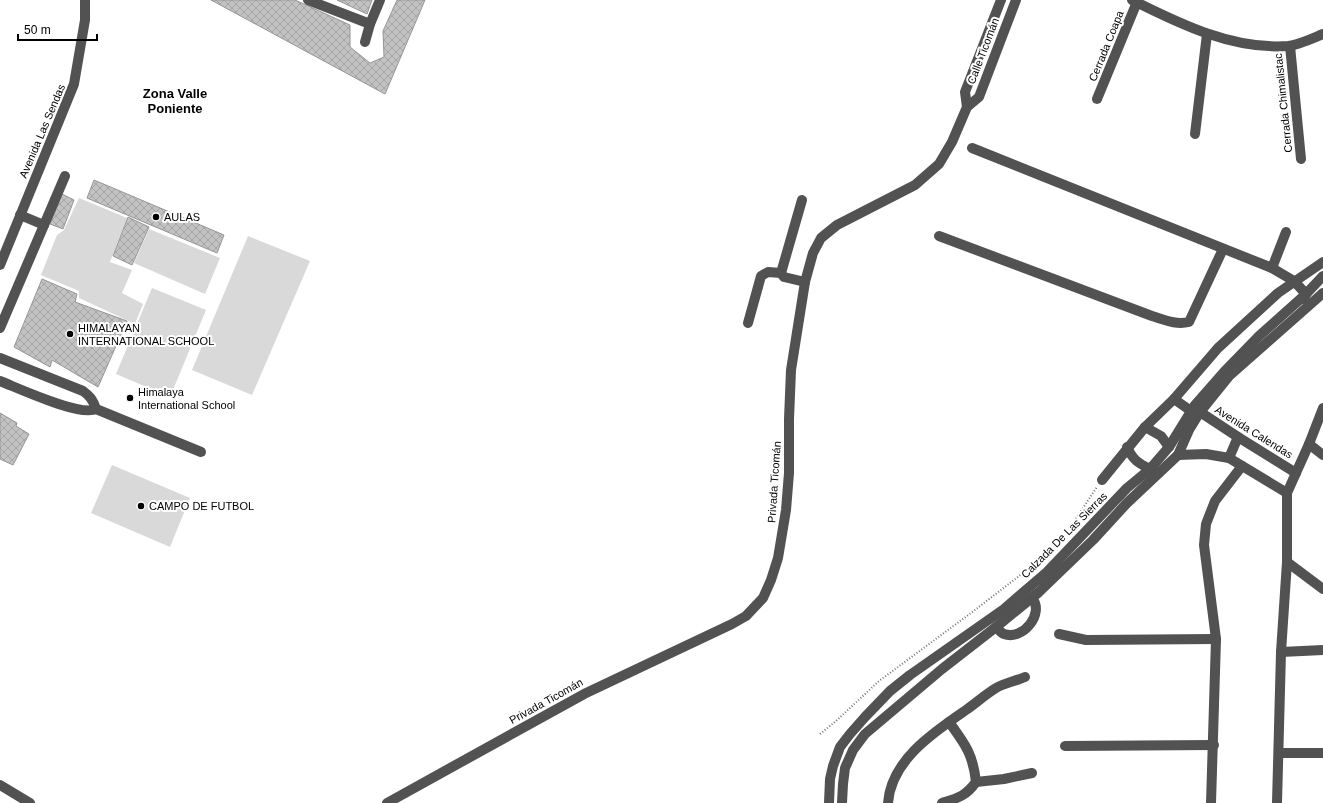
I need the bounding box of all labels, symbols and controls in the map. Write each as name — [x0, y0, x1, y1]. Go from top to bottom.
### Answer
street label: Cerrada Coapa — [1086, 8, 1126, 83]
scale bar — [18, 16, 97, 42]
street label: Calle Ticomán — [965, 16, 1001, 86]
text: 50 m — [24, 23, 51, 37]
street label: Cerrada Chimalistac — [1272, 52, 1294, 153]
street label: Avenida Las Sendas — [17, 82, 67, 180]
district label: Zona Valle Poniente — [143, 86, 207, 116]
place label: AULAS — [164, 211, 200, 223]
marker: AULAS — [151, 212, 161, 222]
place label: HIMALAYAN INTERNATIONAL SCHOOL — [78, 322, 214, 347]
marker: HIMALAYAN INTERNATIONAL SCHOOL — [65, 329, 75, 339]
place label: Himalaya International School — [138, 386, 235, 411]
marker: Himalaya International School — [125, 393, 135, 403]
street label: Avenida Calendas — [1213, 403, 1295, 461]
street label: Privada Ticomán — [765, 441, 783, 523]
street label: Calzada De Las Sierras — [1019, 489, 1110, 580]
place label: CAMPO DE FUTBOL — [149, 500, 254, 512]
marker: CAMPO DE FUTBOL — [136, 501, 146, 511]
street label: Privada Ticomán — [507, 676, 585, 726]

